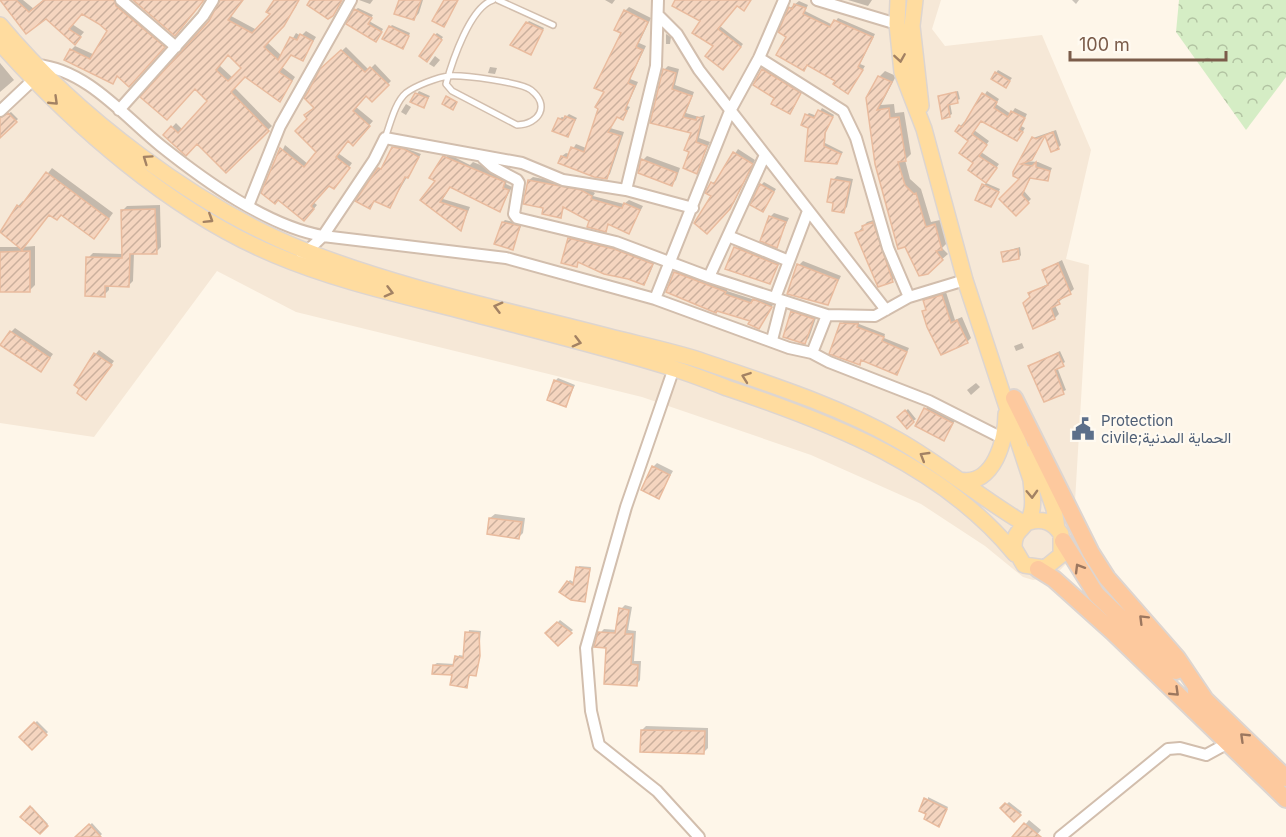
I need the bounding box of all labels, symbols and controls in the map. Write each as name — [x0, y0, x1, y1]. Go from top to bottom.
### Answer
scale bar — [1070, 24, 1226, 62]
text: 100 m — [1079, 34, 1130, 55]
one-way arrow — [893, 53, 906, 63]
one-way arrow — [48, 94, 58, 105]
one-way arrow — [143, 155, 154, 166]
one-way arrow — [203, 212, 213, 224]
one-way arrow — [383, 284, 393, 297]
one-way arrow — [493, 302, 503, 315]
one-way arrow — [571, 335, 582, 347]
one-way arrow — [741, 372, 752, 385]
place label: Protection civile;الحماية المدنية — [1101, 411, 1231, 447]
public building icon: Protection civile;الحماية المدنية — [1070, 416, 1096, 442]
one-way arrow — [920, 451, 930, 463]
one-way arrow — [1025, 490, 1038, 499]
one-way arrow — [1075, 564, 1086, 574]
one-way arrow — [1140, 615, 1151, 626]
one-way arrow — [1167, 685, 1178, 696]
one-way arrow — [1241, 734, 1252, 745]

